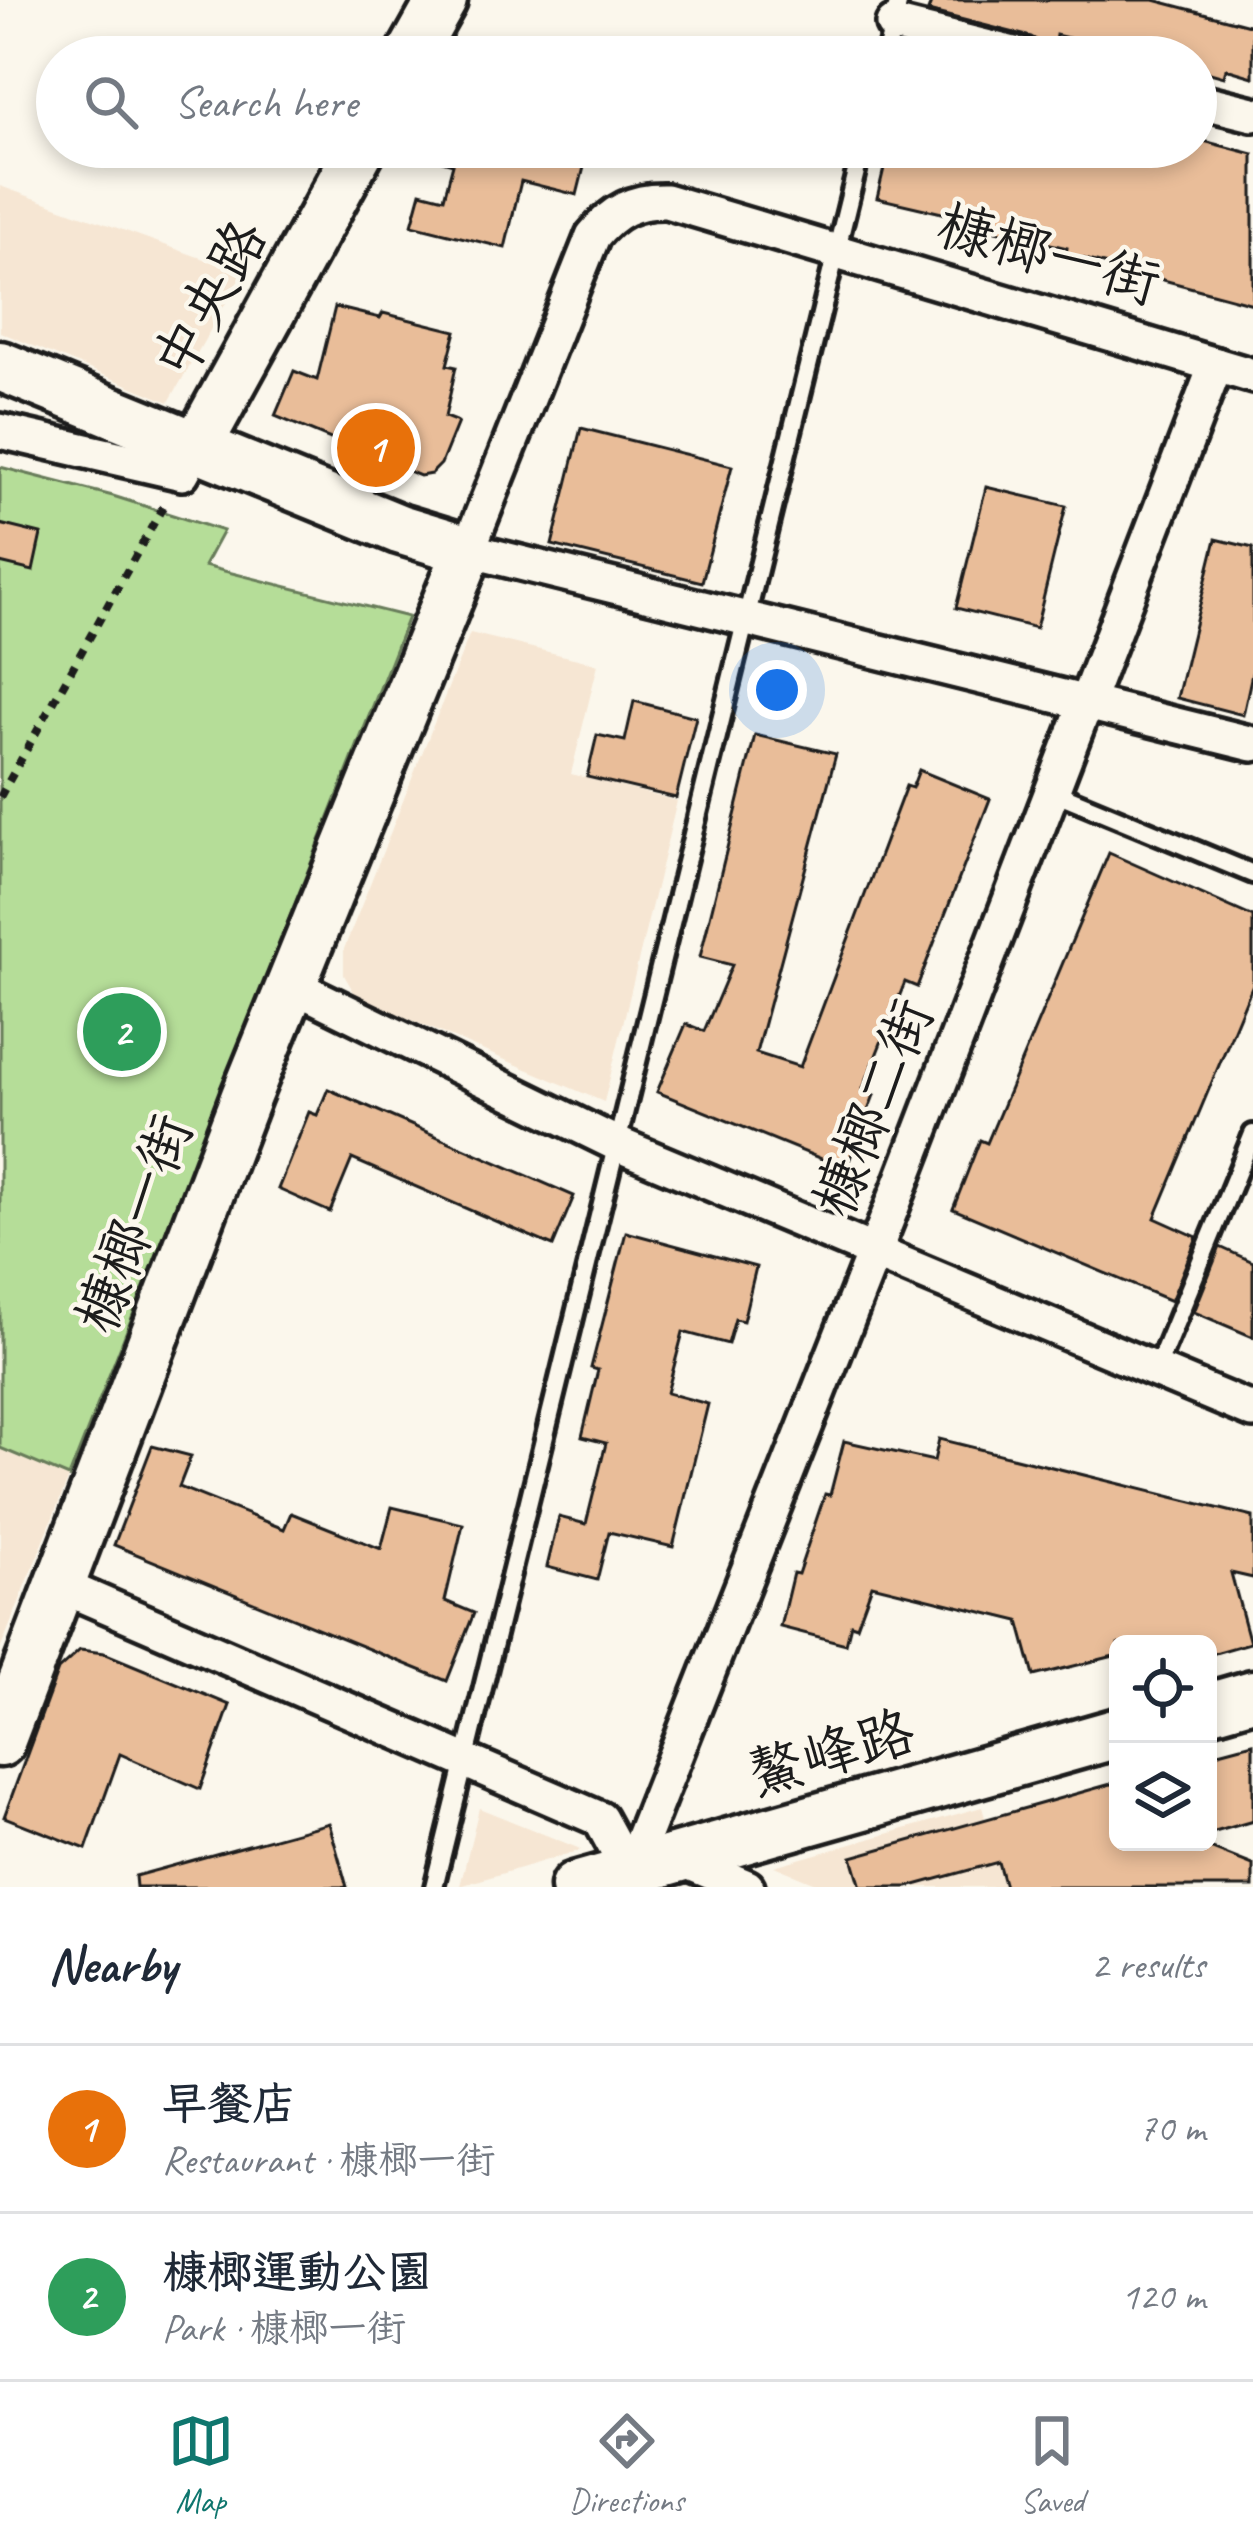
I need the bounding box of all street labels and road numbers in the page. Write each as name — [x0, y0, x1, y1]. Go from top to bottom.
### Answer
street label: 槺榔一街 — [929, 188, 1168, 320]
street label: 中央路 — [137, 207, 283, 392]
street label: 槺榔二街 — [797, 988, 949, 1227]
street label: 槺榔一街 — [59, 1104, 208, 1343]
street label: 鰲峰路 — [738, 1695, 922, 1811]

